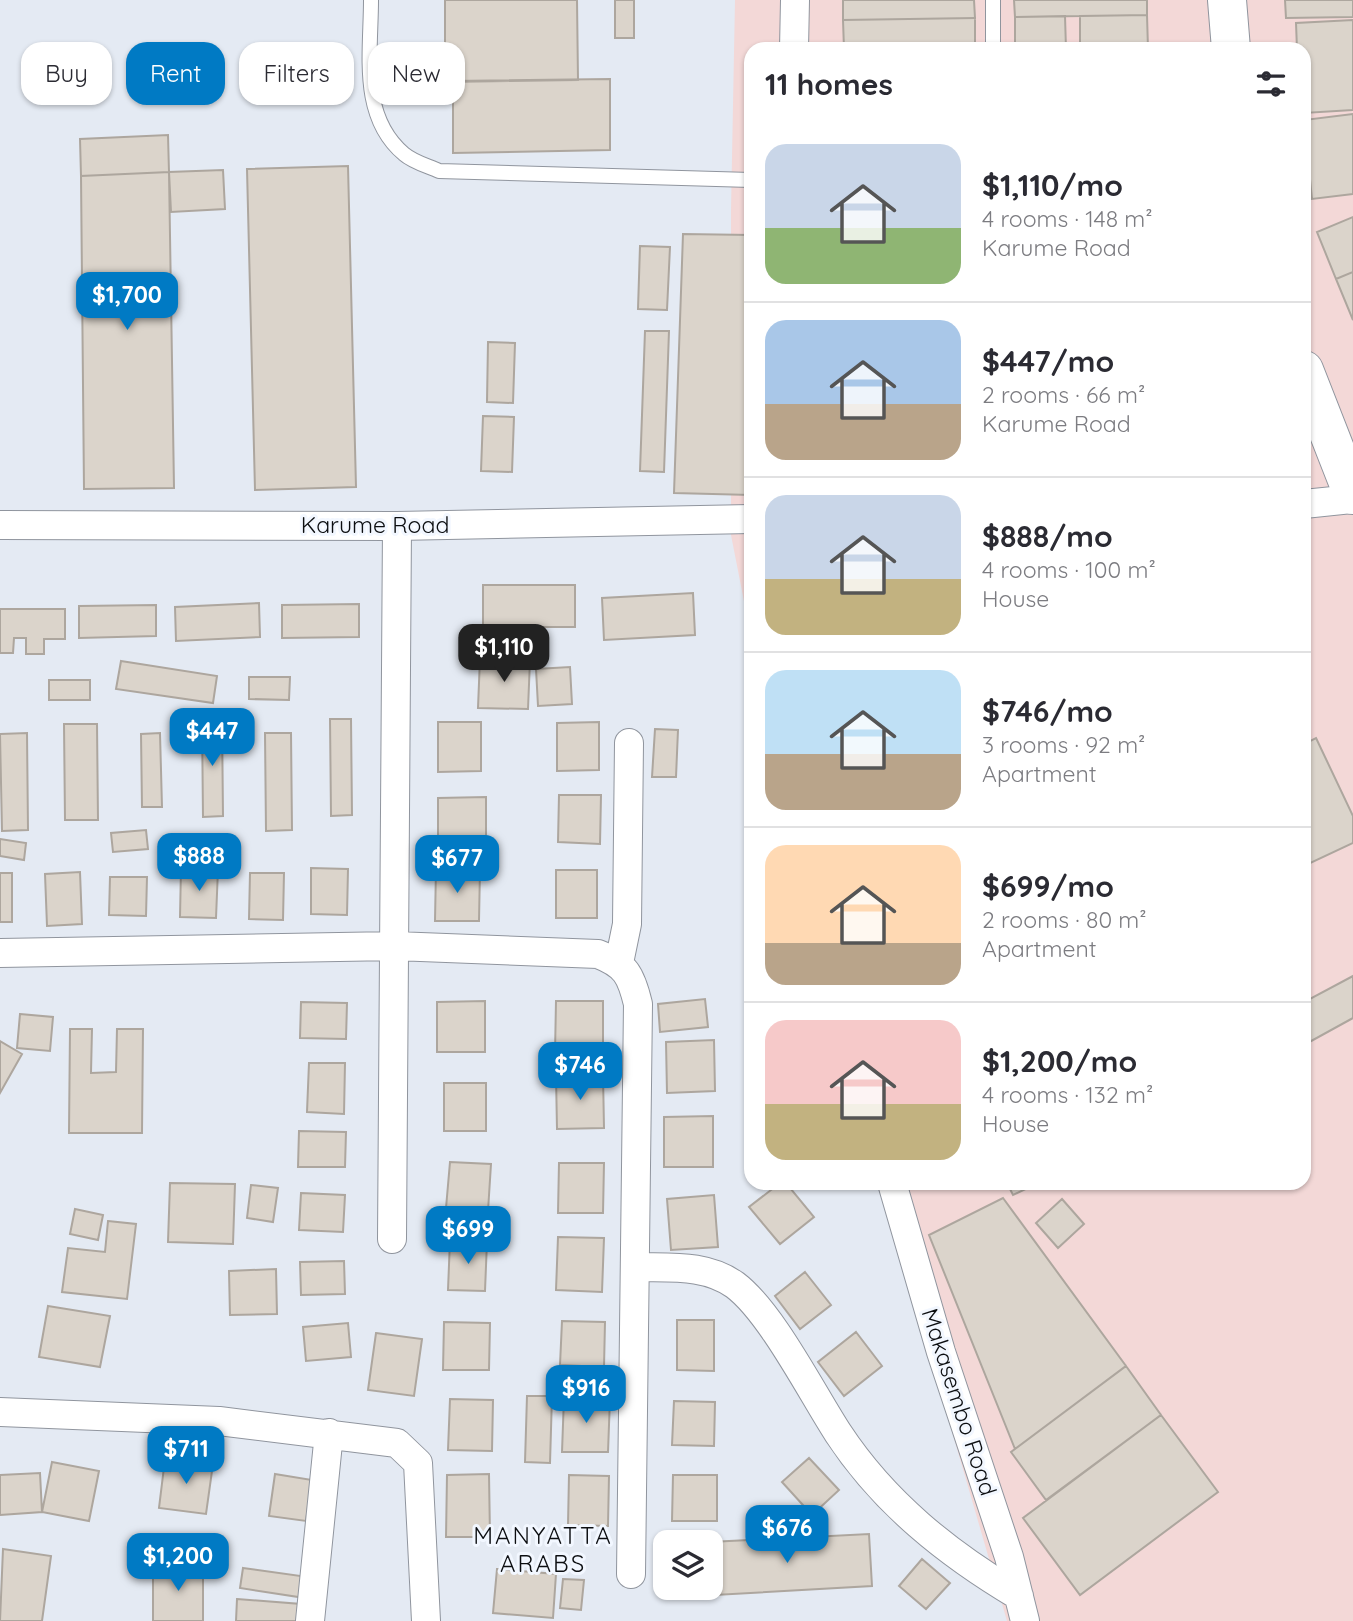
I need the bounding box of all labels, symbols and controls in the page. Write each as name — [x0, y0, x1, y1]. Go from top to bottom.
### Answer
chip: Buy — [21, 42, 112, 105]
chip: Rent — [126, 42, 225, 105]
chip: Filters — [239, 42, 354, 105]
chip: New — [368, 42, 465, 105]
text: 11 homes — [765, 65, 893, 103]
icon: filters — [1252, 65, 1290, 103]
text: $1,110/mo — [982, 166, 1123, 204]
icon: home — [821, 172, 905, 256]
text: 4 rooms · 148 m² — [982, 204, 1153, 233]
text: Karume Road — [982, 233, 1131, 262]
pin: $1,700 — [70, 272, 184, 332]
text: $1,700 — [92, 280, 162, 309]
text: $447/mo — [982, 342, 1114, 380]
icon: home — [821, 348, 905, 432]
text: 2 rooms · 66 m² — [982, 380, 1145, 409]
text: Karume Road — [982, 409, 1131, 438]
street label: Karume Road — [301, 510, 449, 539]
text: $888/mo — [982, 517, 1113, 555]
icon: home — [821, 523, 905, 607]
text: 4 rooms · 100 m² — [982, 555, 1156, 584]
text: House — [982, 584, 1049, 613]
pin: $1,110 — [447, 624, 561, 684]
text: $1,110 — [474, 632, 534, 661]
text: $746/mo — [982, 692, 1113, 730]
icon: home — [821, 698, 905, 782]
pin: $447 — [171, 708, 253, 768]
text: $447 — [186, 716, 238, 745]
text: 3 rooms · 92 m² — [982, 730, 1145, 759]
text: Apartment — [982, 759, 1096, 788]
pin: $888 — [158, 834, 240, 893]
pin: $677 — [416, 836, 498, 895]
text: $888 — [173, 841, 225, 870]
text: $677 — [431, 843, 483, 872]
text: $699/mo — [982, 867, 1114, 905]
icon: home — [821, 873, 905, 957]
text: 2 rooms · 80 m² — [982, 905, 1147, 934]
text: Apartment — [982, 934, 1096, 963]
pin: $746 — [539, 1042, 621, 1102]
text: $1,200/mo — [982, 1042, 1137, 1080]
icon: home — [821, 1048, 905, 1132]
text: $746 — [554, 1050, 606, 1079]
text: 4 rooms · 132 m² — [982, 1080, 1153, 1109]
text: House — [982, 1109, 1049, 1138]
pin: $699 — [427, 1206, 509, 1266]
text: $699 — [442, 1214, 494, 1243]
street label: Makasembo Road — [916, 1305, 1003, 1499]
pin: $916 — [545, 1366, 627, 1425]
text: $916 — [562, 1373, 610, 1402]
pin: $711 — [145, 1426, 227, 1486]
text: $711 — [163, 1434, 209, 1463]
pin: $676 — [746, 1506, 828, 1565]
text: $676 — [761, 1513, 813, 1542]
district label: MANYATTA ARABS — [473, 1520, 613, 1578]
map controls — [653, 1530, 723, 1600]
button: layers — [653, 1530, 723, 1600]
pin: $1,200 — [121, 1534, 235, 1593]
text: $1,200 — [143, 1541, 213, 1570]

